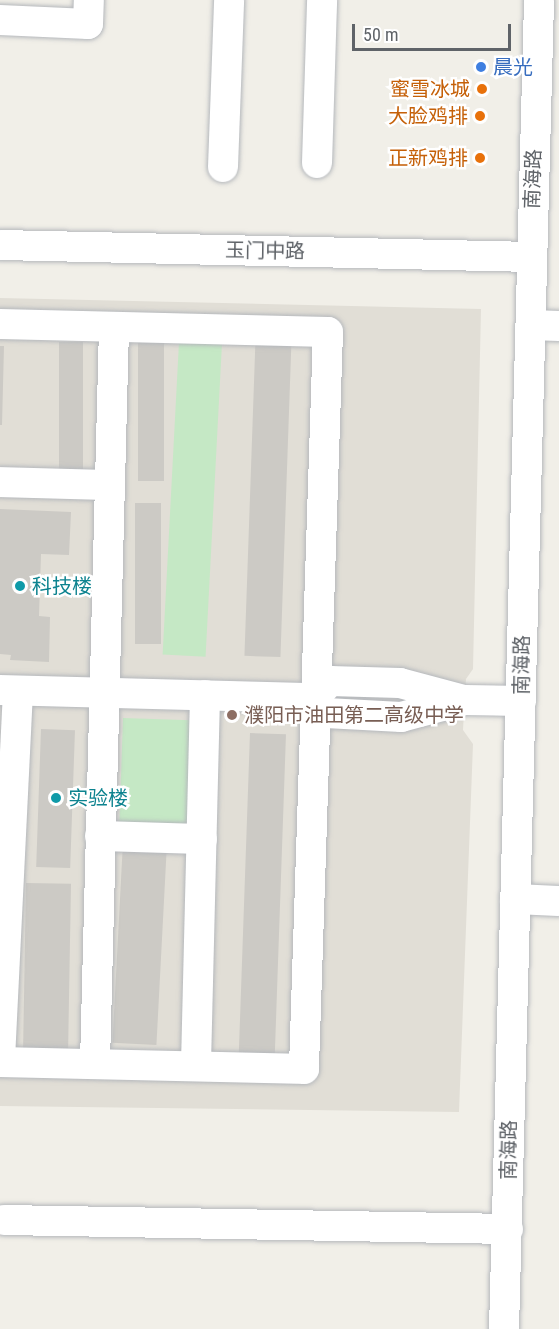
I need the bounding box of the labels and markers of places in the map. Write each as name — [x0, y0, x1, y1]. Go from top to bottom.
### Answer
place label: 晨光 — [493, 55, 533, 79]
marker: 晨光 — [474, 60, 488, 74]
place label: 蜜雪冰城 — [390, 77, 470, 101]
marker: 蜜雪冰城 — [475, 82, 489, 96]
place label: 大脸鸡排 — [388, 104, 468, 128]
marker: 大脸鸡排 — [473, 109, 487, 123]
place label: 正新鸡排 — [388, 146, 468, 170]
marker: 正新鸡排 — [473, 151, 487, 165]
place label: 科技楼 — [32, 574, 92, 598]
marker: 科技楼 — [13, 579, 27, 593]
place label: 濮阳市油田第二高级中学 — [244, 703, 464, 727]
marker: 濮阳市油田第二高级中学 — [225, 708, 239, 722]
place label: 实验楼 — [68, 786, 128, 810]
marker: 实验楼 — [49, 791, 63, 805]

